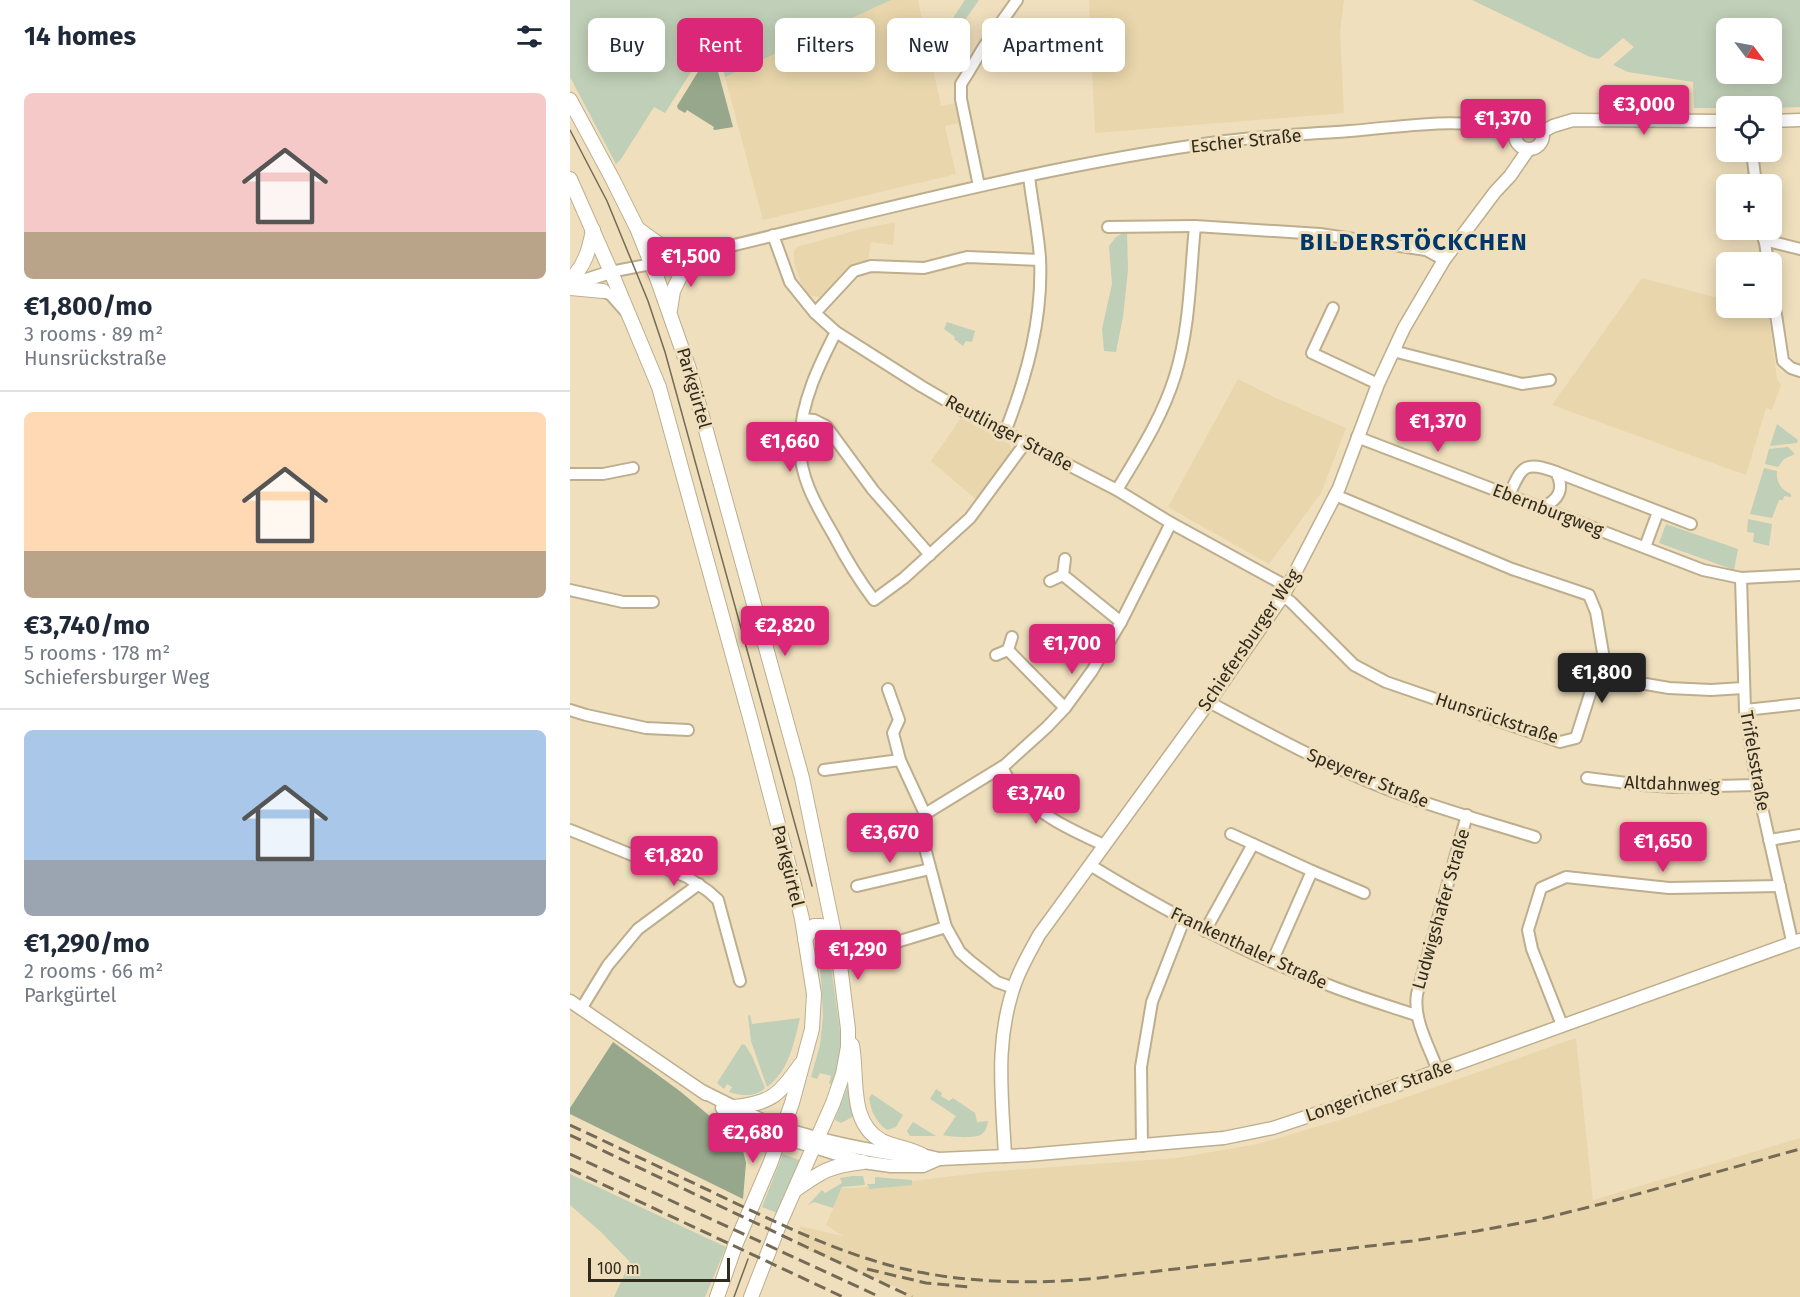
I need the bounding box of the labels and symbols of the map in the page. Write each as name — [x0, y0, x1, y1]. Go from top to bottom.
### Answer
north arrow — [1716, 18, 1782, 84]
pin: €3,000 — [1595, 85, 1693, 136]
pin: €1,370 — [1454, 99, 1552, 150]
street label: Escher Straße — [1189, 124, 1303, 158]
district label: BILDERSTÖCKCHEN — [1300, 228, 1528, 256]
pin: €1,500 — [642, 237, 740, 288]
street label: Parkgürtel — [672, 345, 716, 431]
street label: Reutlinger Straße — [941, 390, 1077, 476]
pin: €1,370 — [1389, 402, 1487, 453]
pin: €1,660 — [741, 422, 839, 473]
street label: Ebernburgweg — [1489, 479, 1607, 541]
street label: Schiefersburger Weg — [1193, 564, 1305, 715]
pin: €2,820 — [736, 606, 834, 657]
pin: €1,700 — [1023, 624, 1121, 675]
pin: €1,800 — [1553, 653, 1651, 704]
street label: Hunsrückstraße — [1433, 688, 1561, 748]
street label: Trifelsstraße — [1735, 709, 1775, 813]
street label: Speyerer Straße — [1304, 744, 1432, 812]
street label: Altdahnweg — [1624, 771, 1721, 797]
pin: €3,740 — [987, 774, 1085, 825]
pin: €3,670 — [841, 813, 939, 864]
pin: €1,650 — [1614, 822, 1712, 873]
street label: Parkgürtel — [767, 823, 809, 909]
street label: Ludwigshafer Straße — [1408, 826, 1474, 992]
pin: €1,820 — [625, 836, 723, 887]
street label: Frankenthaler Straße — [1167, 902, 1331, 994]
pin: €1,290 — [809, 930, 907, 981]
street label: Longericher Straße — [1303, 1056, 1455, 1126]
pin: €2,680 — [704, 1113, 802, 1164]
scale bar — [588, 1255, 730, 1282]

